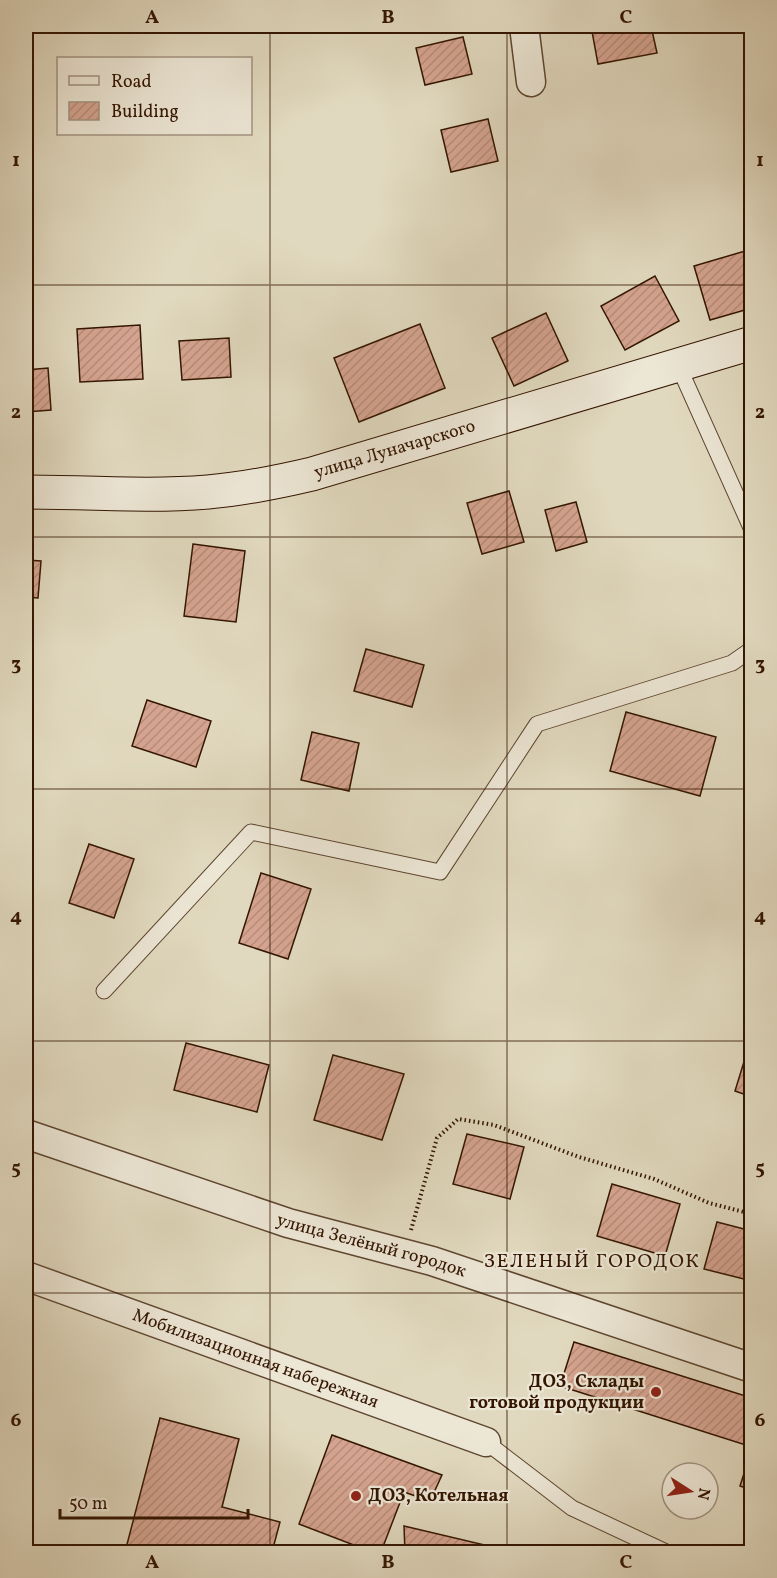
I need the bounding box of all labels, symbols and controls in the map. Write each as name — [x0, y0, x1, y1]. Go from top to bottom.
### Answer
text: A — [145, 4, 159, 32]
text: B — [381, 4, 395, 32]
text: C — [620, 4, 633, 32]
legend — [57, 57, 252, 135]
text: Road — [111, 70, 152, 95]
text: Building — [111, 100, 179, 125]
text: 1 — [12, 147, 20, 175]
text: 1 — [756, 147, 764, 175]
text: 2 — [11, 399, 21, 427]
text: 2 — [755, 399, 765, 427]
street label: улица Луначарского — [311, 414, 478, 485]
text: 3 — [11, 651, 21, 679]
text: 3 — [755, 651, 765, 679]
text: 4 — [10, 903, 22, 931]
text: 4 — [754, 903, 766, 931]
text: 5 — [11, 1155, 21, 1183]
text: 5 — [755, 1155, 765, 1183]
street label: улица Зелёный городок — [273, 1207, 470, 1284]
district label: ЗЕЛЕНЫЙ ГОРОДОК — [484, 1248, 700, 1276]
street label: Мобилизационная набережная — [129, 1303, 382, 1415]
place label: ДОЗ, Склады готовой продукции — [469, 1370, 644, 1416]
marker: ДОЗ, Склады готовой продукции — [649, 1385, 663, 1399]
text: 6 — [11, 1407, 22, 1435]
text: 6 — [755, 1407, 766, 1435]
north arrow — [660, 1461, 720, 1521]
scale bar — [60, 1482, 248, 1520]
place label: ДОЗ, Котельная — [368, 1484, 509, 1509]
text: N — [691, 1486, 715, 1502]
marker: ДОЗ, Котельная — [349, 1489, 363, 1503]
text: 50 m — [69, 1492, 108, 1517]
text: A — [145, 1549, 159, 1577]
text: B — [381, 1549, 395, 1577]
text: C — [620, 1549, 633, 1577]

